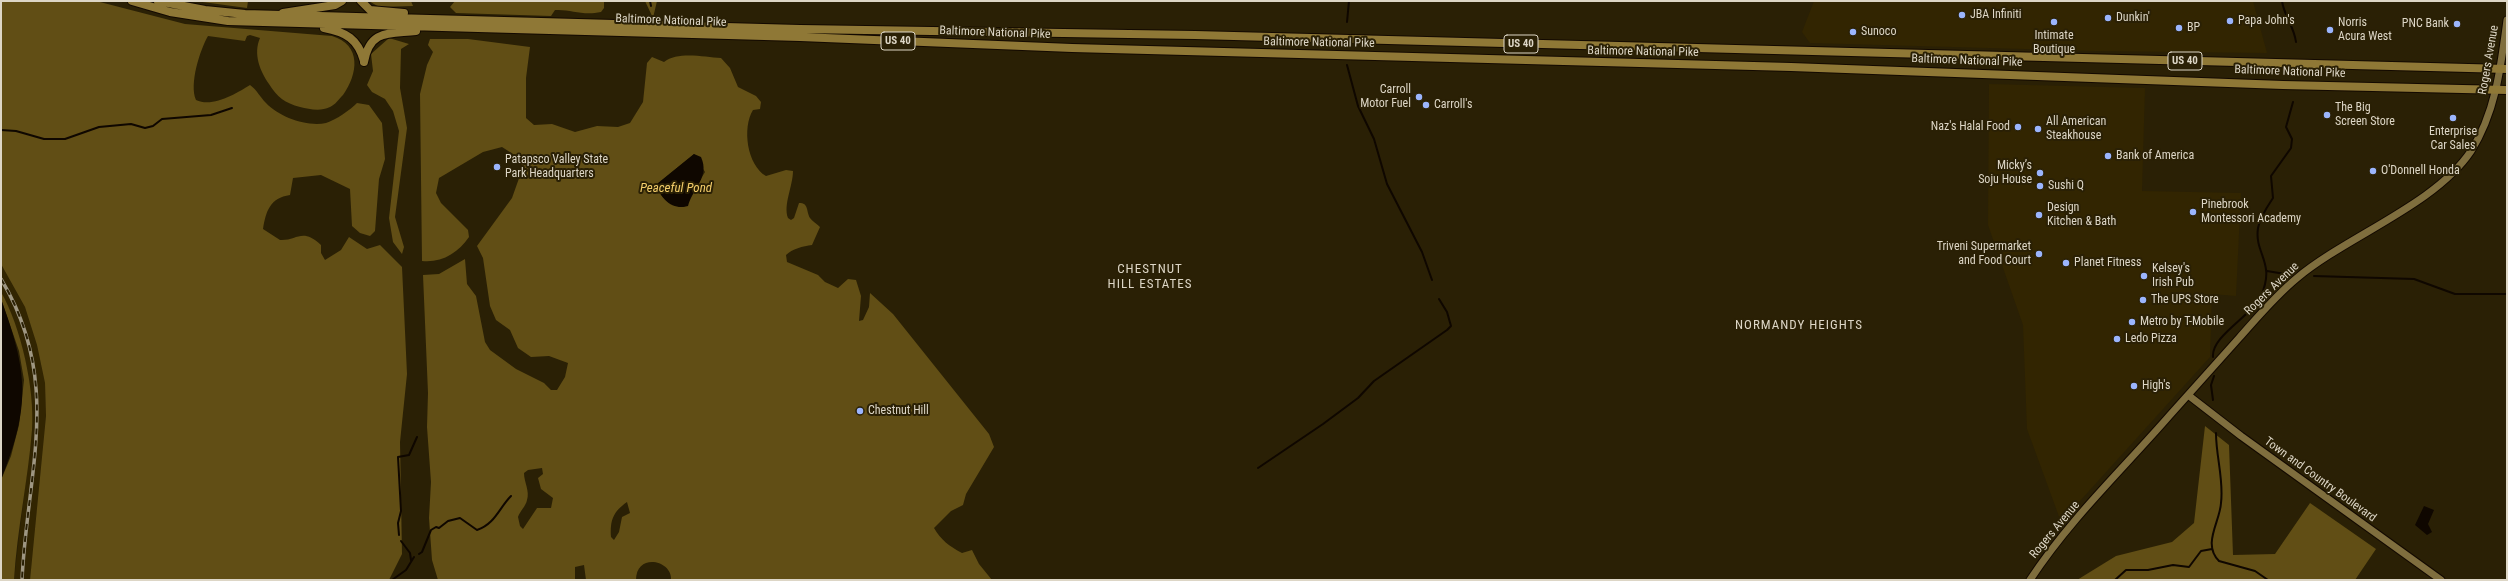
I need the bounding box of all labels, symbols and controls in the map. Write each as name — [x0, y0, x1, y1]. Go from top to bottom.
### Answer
place label: JBA Infiniti — [1970, 8, 2022, 22]
marker: JBA Infiniti — [1957, 10, 1967, 20]
place label: Dunkin' — [2116, 11, 2150, 25]
street label: Baltimore National Pike — [615, 12, 727, 30]
marker: Dunkin' — [2103, 13, 2113, 23]
place label: Papa John's — [2238, 14, 2295, 28]
marker: Papa John's — [2225, 16, 2235, 26]
place label: Norris Acura West — [2338, 16, 2392, 44]
marker: Intimate Boutique — [2049, 17, 2059, 27]
place label: PNC Bank — [2402, 17, 2449, 31]
marker: PNC Bank — [2452, 19, 2462, 29]
place label: BP — [2187, 21, 2200, 35]
marker: BP — [2174, 23, 2184, 33]
street label: Baltimore National Pike — [939, 24, 1051, 42]
street label: Rogers Avenue — [2476, 24, 2502, 96]
place label: Sunoco — [1861, 25, 1896, 39]
marker: Norris Acura West — [2325, 25, 2335, 35]
marker: Sunoco — [1848, 27, 1858, 37]
place label: Intimate Boutique — [2033, 29, 2075, 57]
road number: US 40 — [881, 32, 915, 50]
street label: Baltimore National Pike — [1263, 35, 1375, 51]
road number: US 40 — [1504, 35, 1538, 53]
street label: Baltimore National Pike — [1587, 44, 1699, 60]
street label: Baltimore National Pike — [1911, 52, 2023, 70]
road number: US 40 — [2168, 52, 2202, 70]
street label: Baltimore National Pike — [2234, 63, 2346, 81]
place label: Carroll Motor Fuel — [1360, 83, 1411, 111]
marker: Carroll Motor Fuel — [1414, 92, 1424, 102]
place label: Carroll's — [1434, 98, 1472, 112]
marker: Carroll's — [1421, 100, 1431, 110]
place label: The Big Screen Store — [2335, 101, 2395, 129]
marker: The Big Screen Store — [2322, 110, 2332, 120]
marker: Enterprise Car Sales — [2448, 113, 2458, 123]
place label: All American Steakhouse — [2046, 115, 2106, 143]
place label: Naz's Halal Food — [1931, 120, 2010, 134]
marker: Naz's Halal Food — [2013, 122, 2023, 132]
marker: All American Steakhouse — [2033, 124, 2043, 134]
place label: Enterprise Car Sales — [2429, 125, 2477, 153]
place label: Bank of America — [2116, 149, 2194, 163]
marker: Bank of America — [2103, 151, 2113, 161]
place label: Patapsco Valley State Park Headquarters — [505, 153, 608, 181]
place label: Micky’s Soju House — [1978, 159, 2032, 187]
marker: Patapsco Valley State Park Headquarters — [492, 162, 502, 172]
place label: O'Donnell Honda — [2381, 164, 2460, 178]
marker: O'Donnell Honda — [2368, 166, 2378, 176]
marker: Micky’s Soju House — [2035, 168, 2045, 178]
place label: Sushi Q — [2048, 179, 2084, 193]
water label: Peaceful Pond — [640, 181, 712, 197]
marker: Sushi Q — [2035, 181, 2045, 191]
place label: Pinebrook Montessori Academy — [2201, 198, 2301, 226]
place label: Design Kitchen & Bath — [2047, 201, 2116, 229]
marker: Pinebrook Montessori Academy — [2188, 207, 2198, 217]
marker: Design Kitchen & Bath — [2034, 210, 2044, 220]
place label: Triveni Supermarket and Food Court — [1937, 240, 2031, 268]
marker: Triveni Supermarket and Food Court — [2034, 249, 2044, 259]
place label: Planet Fitness — [2074, 256, 2141, 270]
marker: Planet Fitness — [2061, 258, 2071, 268]
street label: Rogers Avenue — [2242, 259, 2302, 319]
district label: CHESTNUT HILL ESTATES — [1108, 262, 1192, 293]
place label: Kelsey's Irish Pub — [2152, 262, 2194, 290]
marker: Kelsey's Irish Pub — [2139, 271, 2149, 281]
place label: The UPS Store — [2151, 293, 2219, 307]
marker: The UPS Store — [2138, 295, 2148, 305]
place label: Metro by T-Mobile — [2140, 315, 2224, 329]
marker: Metro by T-Mobile — [2127, 317, 2137, 327]
district label: NORMANDY HEIGHTS — [1735, 318, 1863, 334]
place label: Ledo Pizza — [2125, 332, 2177, 346]
marker: Ledo Pizza — [2112, 334, 2122, 344]
place label: High's — [2142, 379, 2170, 393]
marker: High's — [2129, 381, 2139, 391]
place label: Chestnut Hill — [868, 404, 929, 418]
marker: Chestnut Hill — [855, 406, 865, 416]
street label: Town and Country Boulevard — [2261, 435, 2379, 525]
street label: Rogers Avenue — [2027, 498, 2083, 562]

